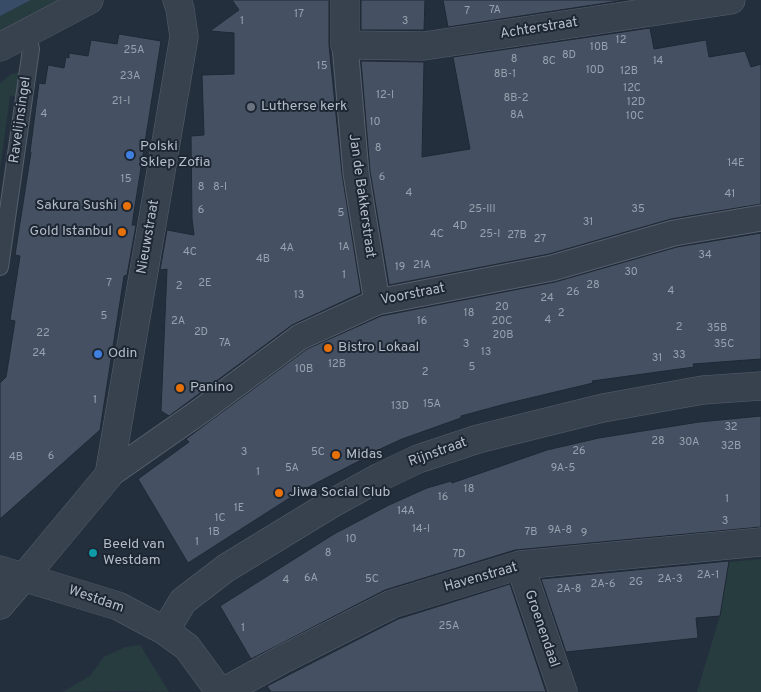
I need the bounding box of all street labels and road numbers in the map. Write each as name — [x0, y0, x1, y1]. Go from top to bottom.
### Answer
street label: Achterstraat — [499, 15, 579, 43]
street label: Ravelijnsingel — [7, 76, 35, 164]
street label: Jan de Bakkerstraat — [344, 133, 378, 259]
street label: Nieuwstraat — [134, 199, 164, 275]
street label: Voorstraat — [379, 281, 447, 309]
street label: Rijnstraat — [407, 435, 469, 471]
street label: Havenstraat — [442, 560, 520, 596]
street label: Westdam — [66, 583, 126, 617]
street label: Groenendaal — [520, 588, 562, 670]

